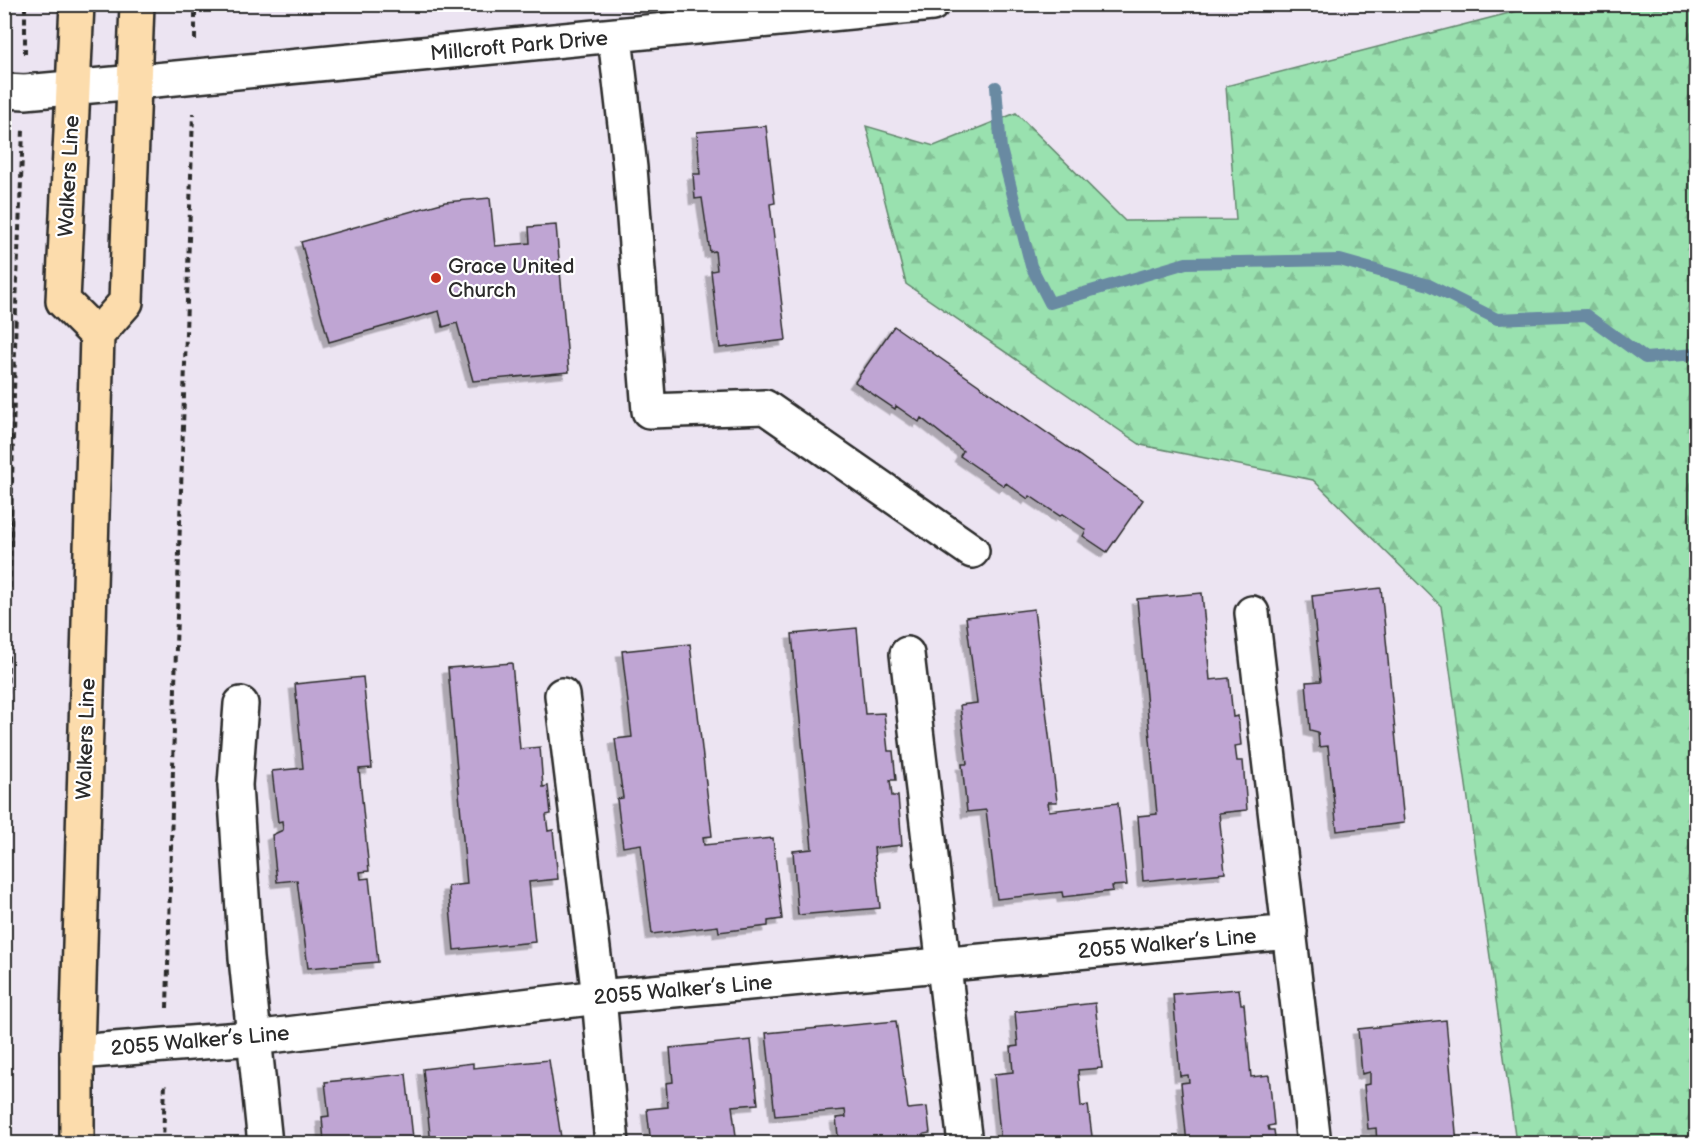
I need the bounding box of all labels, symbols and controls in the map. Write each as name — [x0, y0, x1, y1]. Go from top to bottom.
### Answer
street label: Millcroft Park Drive — [429, 26, 609, 66]
street label: Walkers Line — [53, 115, 85, 237]
place label: Grace United Church — [448, 254, 575, 303]
marker: Grace United Church — [429, 271, 443, 285]
street label: Walkers Line — [71, 678, 101, 800]
street label: 2055 Walker’s Line — [1077, 924, 1257, 964]
street label: 2055 Walker’s Line — [593, 970, 773, 1010]
street label: 2055 Walker’s Line — [110, 1021, 290, 1061]

